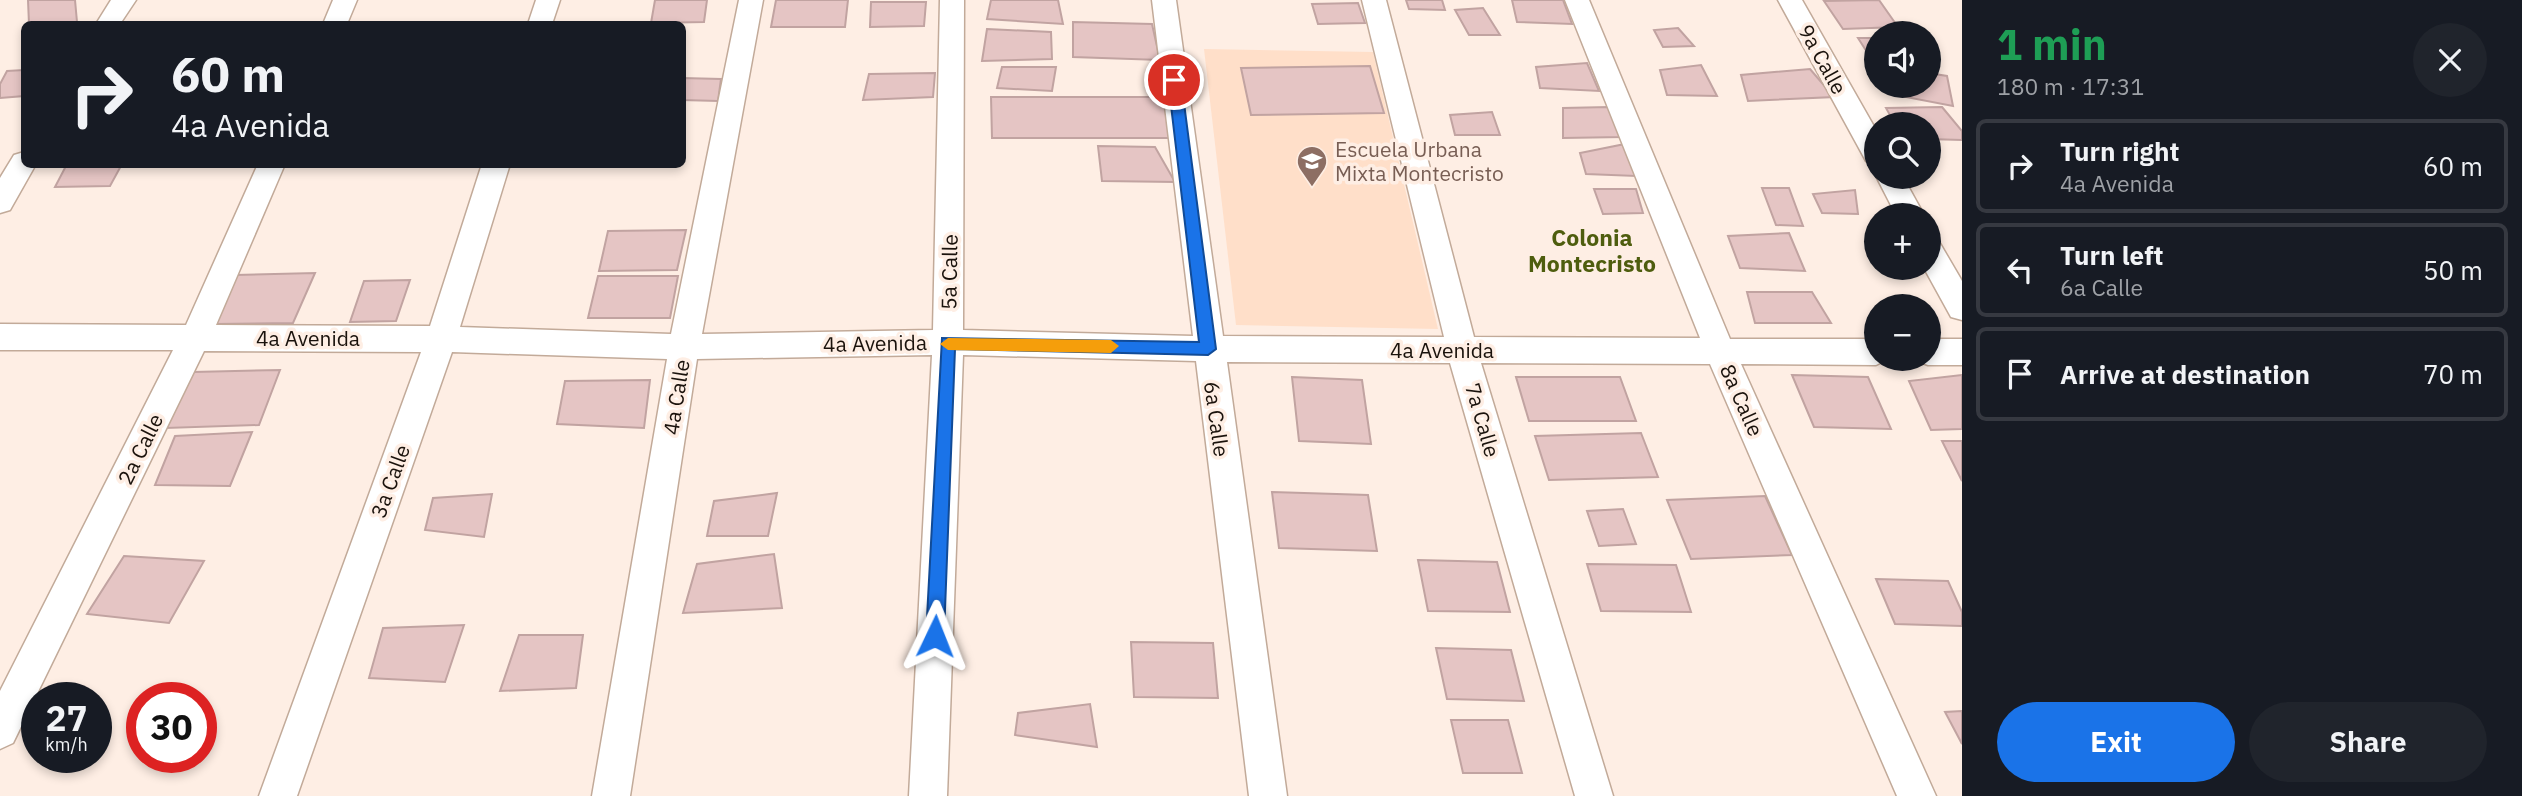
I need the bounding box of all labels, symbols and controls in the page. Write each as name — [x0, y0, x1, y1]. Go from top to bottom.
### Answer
text: 1 min — [1997, 17, 2107, 72]
street label: 9a Calle — [1792, 19, 1854, 99]
map controls — [1864, 21, 1941, 371]
button: sound — [1864, 21, 1941, 98]
button: close — [2413, 23, 2487, 97]
text: 60 m — [171, 42, 285, 105]
icon: right — [56, 49, 147, 140]
pin — [1144, 50, 1204, 110]
icon: arrive — [1155, 61, 1193, 99]
text: 180 m · 17:31 — [1997, 71, 2144, 101]
text: 4a Avenida — [171, 104, 330, 146]
button: search — [1864, 112, 1941, 189]
text: Turn right — [2060, 134, 2179, 168]
place label: Escuela Urbana Mixta Montecristo — [1335, 135, 1504, 187]
school or university icon: Escuela Urbana Mixta Montecristo — [1295, 144, 1329, 188]
icon: right — [2001, 147, 2039, 185]
text: 60 m — [2423, 149, 2483, 183]
text: 4a Avenida — [2060, 168, 2174, 198]
button: + — [1864, 203, 1941, 280]
district label: Colonia Montecristo — [1528, 222, 1656, 278]
street label: 5a Calle — [934, 234, 964, 310]
text: Turn left — [2060, 238, 2163, 272]
icon: left — [2001, 251, 2039, 289]
text: 50 m — [2423, 253, 2483, 287]
text: 6a Calle — [2060, 272, 2143, 302]
button: − — [1864, 294, 1941, 371]
street label: 4a Avenida — [256, 324, 360, 352]
street label: 4a Avenida — [823, 328, 927, 358]
street label: 4a Avenida — [1390, 336, 1494, 364]
icon: arrive — [2001, 355, 2039, 393]
street label: 4a Calle — [656, 357, 696, 437]
text: Arrive at destination — [2060, 357, 2310, 391]
text: 70 m — [2423, 357, 2483, 391]
street label: 8a Calle — [1714, 360, 1770, 440]
street label: 6a Calle — [1198, 379, 1236, 459]
street label: 7a Calle — [1459, 380, 1507, 460]
street label: 2a Calle — [111, 409, 169, 489]
street label: 3a Calle — [364, 441, 416, 521]
position arrow — [898, 599, 972, 673]
speed limit sign: 30 — [126, 682, 217, 773]
text: 27 — [45, 695, 88, 741]
button: Exit — [1997, 702, 2235, 782]
button: Share — [2249, 702, 2487, 782]
text: km/h — [45, 733, 88, 756]

